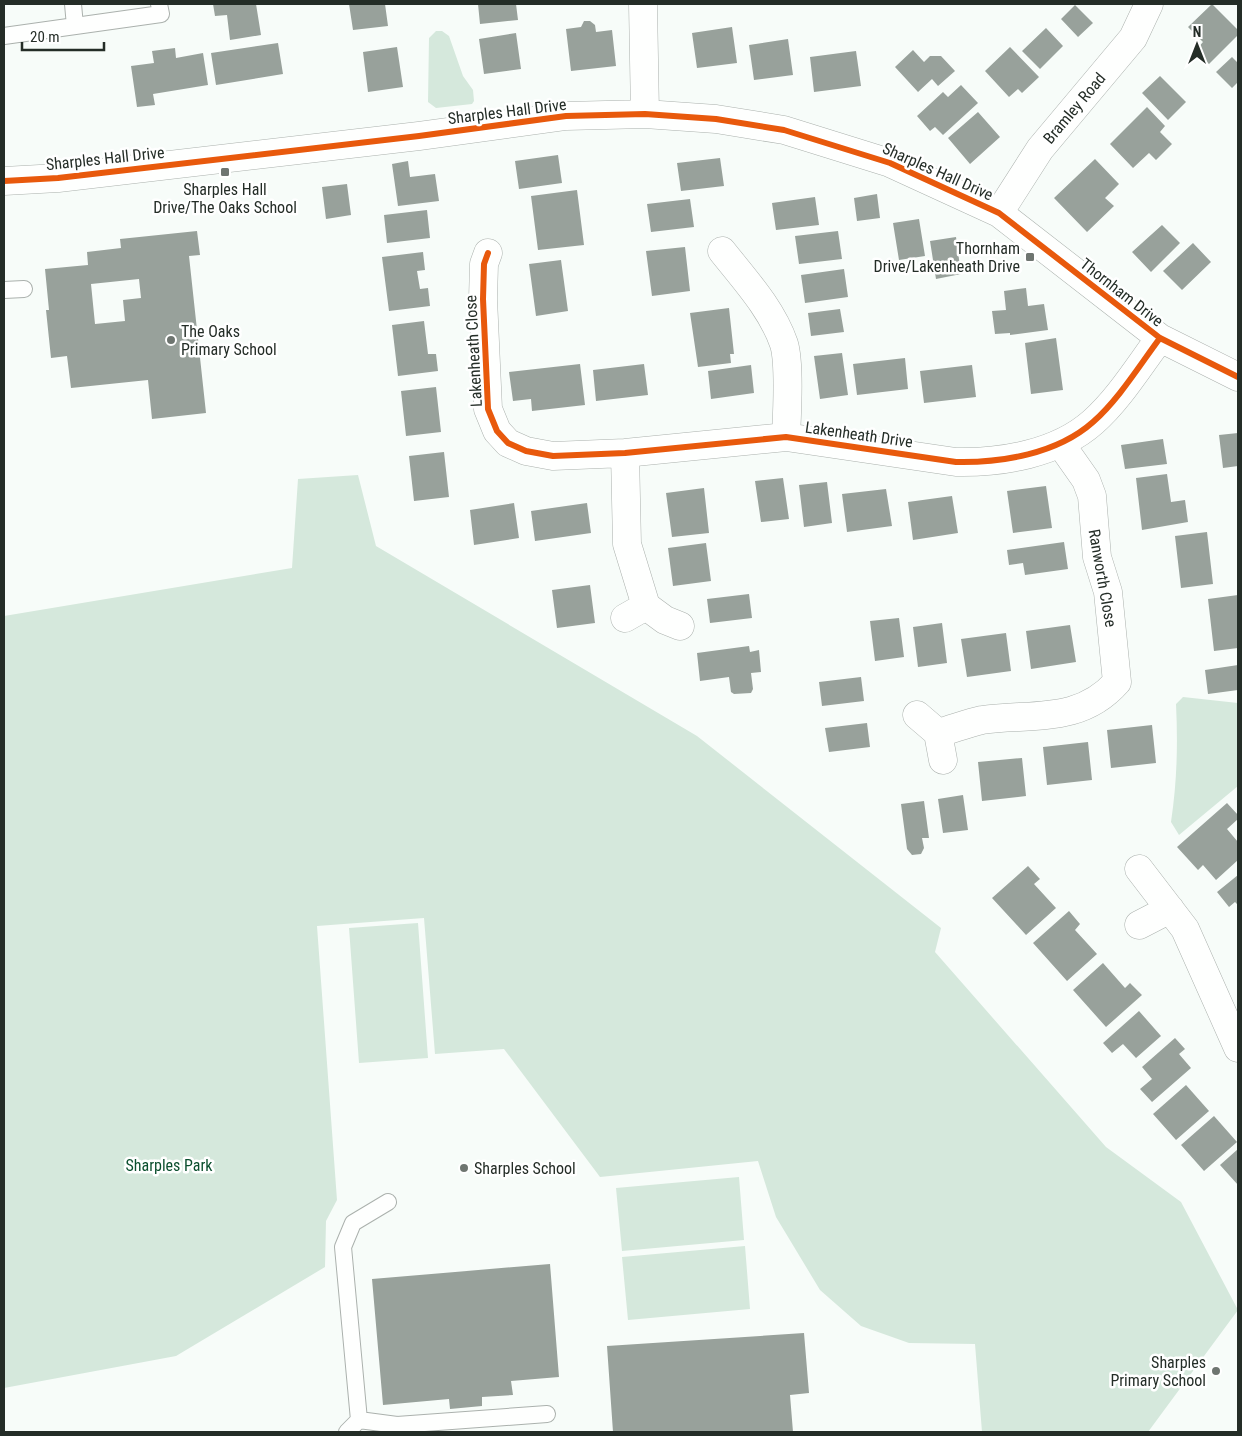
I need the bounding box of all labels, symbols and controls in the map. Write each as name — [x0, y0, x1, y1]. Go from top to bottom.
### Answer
scale bar — [22, 20, 105, 52]
north arrow — [1172, 20, 1222, 70]
text: N — [1193, 24, 1201, 40]
text: 20 m — [30, 28, 60, 46]
street label: Bramley Road — [1039, 69, 1109, 148]
street label: Sharples Hall Drive — [447, 95, 567, 128]
street label: Sharples Hall Drive — [880, 139, 996, 204]
street label: Sharples Hall Drive — [45, 143, 165, 174]
marker: Sharples Hall Drive/The Oaks School — [219, 166, 231, 178]
place label: Sharples Hall Drive/The Oaks School — [153, 180, 297, 217]
place label: Thornham Drive/Lakenheath Drive — [874, 239, 1020, 276]
marker: Thornham Drive/Lakenheath Drive — [1024, 251, 1036, 263]
street label: Thornham Drive — [1077, 254, 1167, 331]
street label: Lakenheath Close — [461, 294, 486, 407]
place label: The Oaks Primary School — [181, 322, 277, 359]
marker: The Oaks Primary School — [165, 334, 177, 346]
street label: Lakenheath Drive — [804, 418, 914, 451]
street label: Ranworth Close — [1085, 528, 1120, 629]
park label: Sharples Park — [125, 1156, 213, 1175]
place label: Sharples School — [474, 1159, 576, 1178]
marker: Sharples School — [458, 1162, 470, 1174]
place label: Sharples Primary School — [1110, 1353, 1206, 1390]
marker: Sharples Primary School — [1210, 1365, 1222, 1377]

